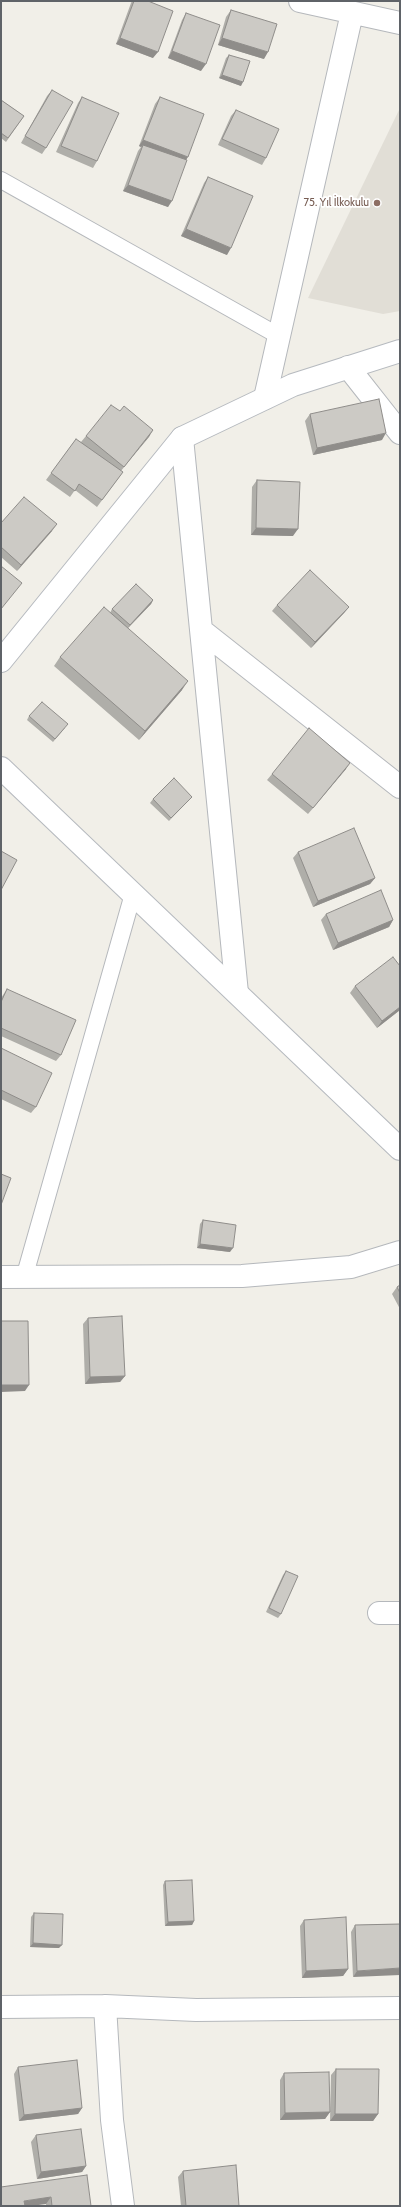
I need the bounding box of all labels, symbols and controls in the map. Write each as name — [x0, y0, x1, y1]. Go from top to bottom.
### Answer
place label: 75. Yıl İlkokulu — [304, 196, 369, 210]
marker: 75. Yıl İlkokulu — [372, 198, 382, 208]

